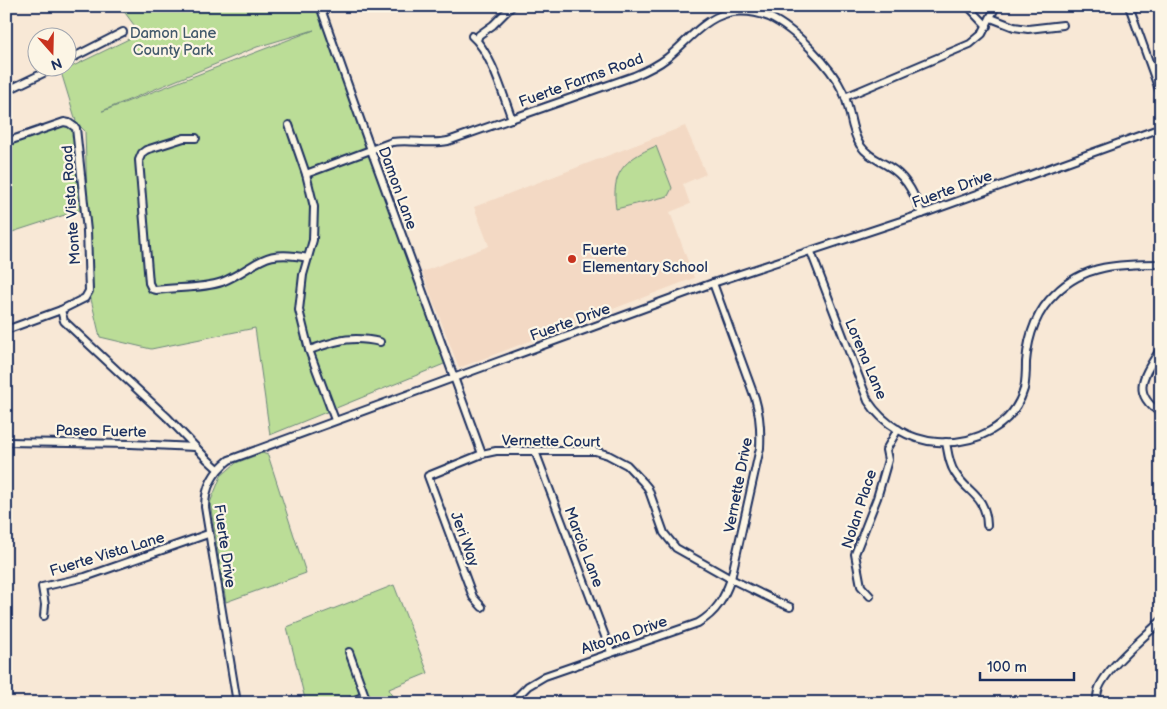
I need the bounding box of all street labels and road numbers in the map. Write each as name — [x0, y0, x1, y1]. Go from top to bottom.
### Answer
street label: Fuerte Farms Road — [516, 49, 646, 112]
street label: Damon Lane — [374, 144, 421, 232]
street label: Monte Vista Road — [58, 145, 85, 265]
street label: Fuerte Drive — [909, 166, 995, 213]
street label: Fuerte Drive — [527, 299, 613, 346]
street label: Lorena Lane — [840, 316, 891, 402]
street label: Paseo Fuerte — [55, 421, 147, 442]
street label: Vernette Court — [501, 431, 601, 452]
street label: Vernette Drive — [720, 436, 757, 534]
street label: Nolan Place — [838, 467, 881, 551]
street label: Fuerte Drive — [209, 503, 240, 589]
street label: Marcia Lane — [560, 504, 608, 590]
street label: Jeri Way — [446, 509, 483, 569]
street label: Fuerte Vista Lane — [47, 528, 167, 581]
street label: Altoona Drive — [579, 612, 670, 659]

